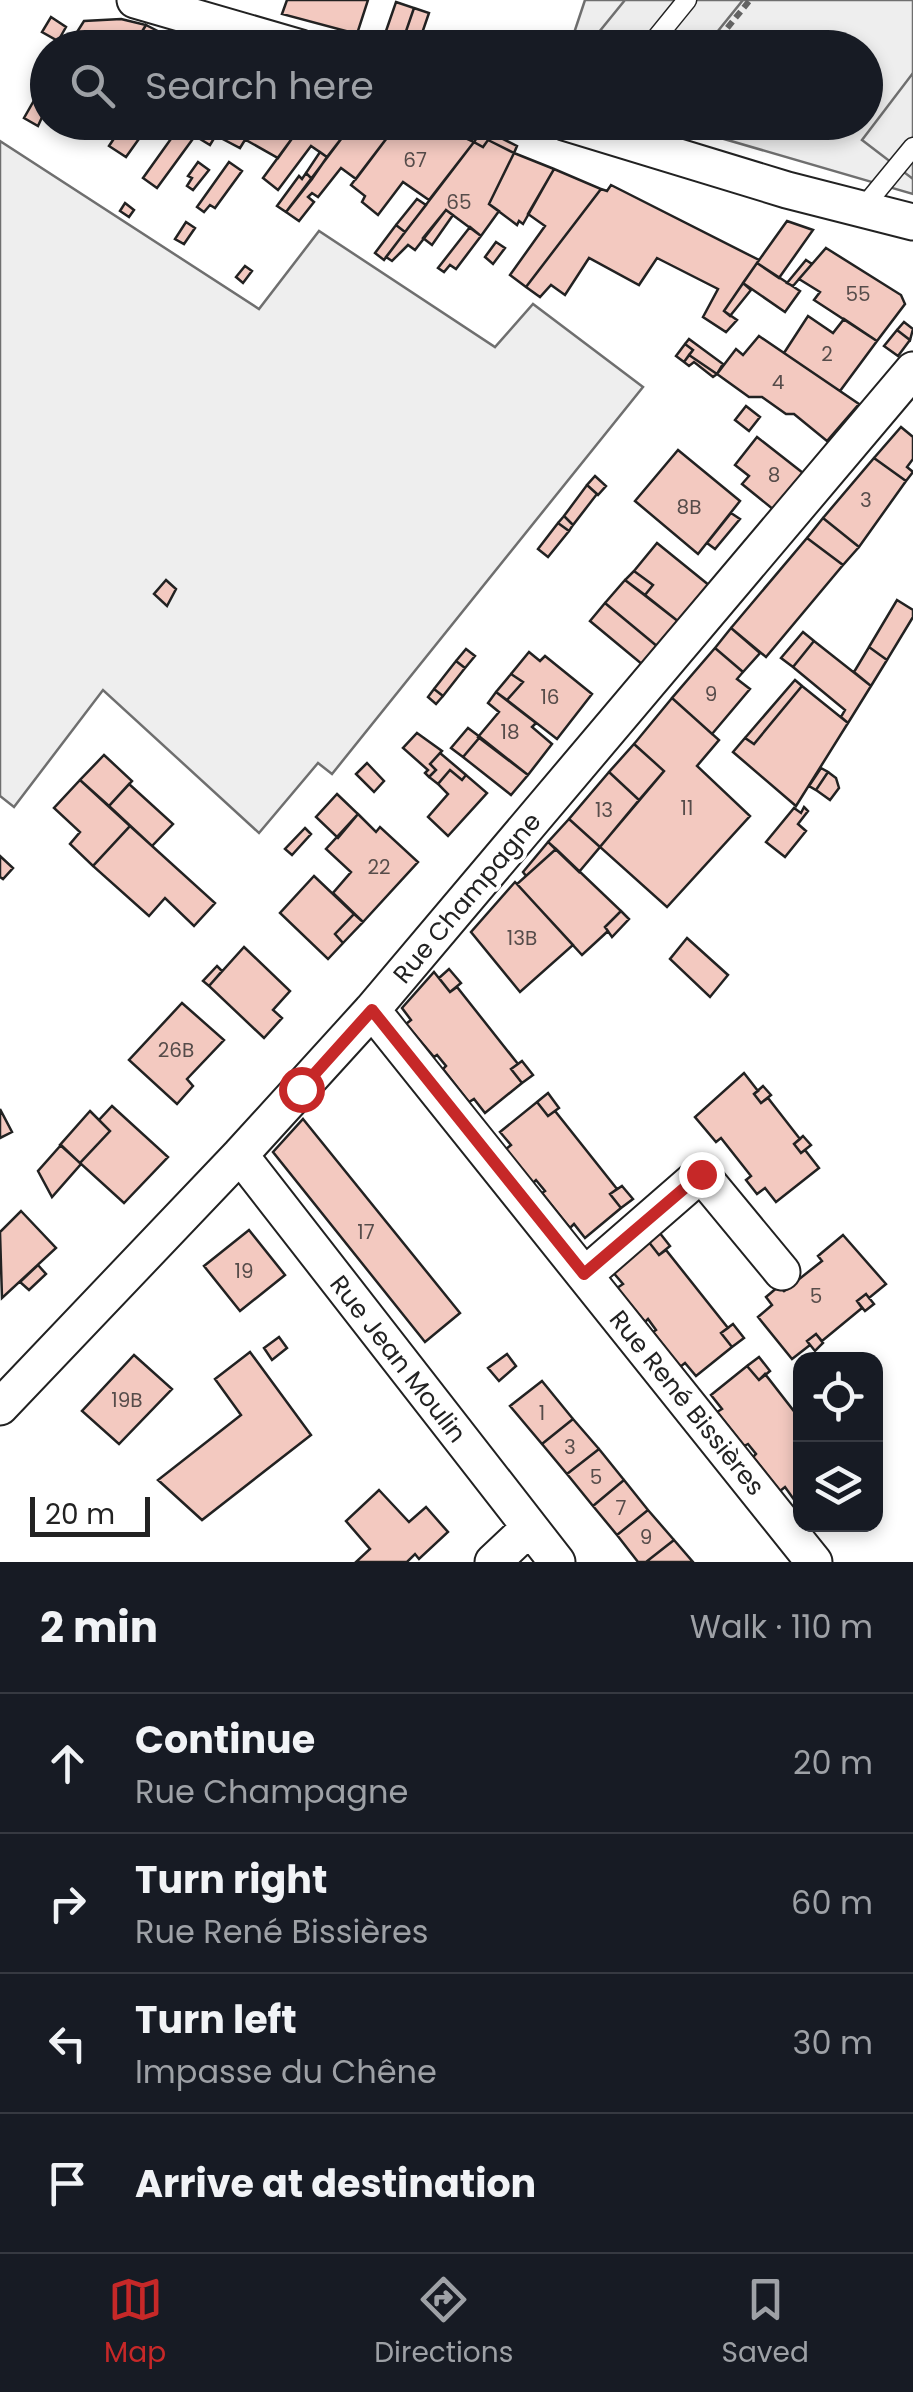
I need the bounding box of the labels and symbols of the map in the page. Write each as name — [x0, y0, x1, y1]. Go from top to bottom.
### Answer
house number: 67 — [403, 146, 427, 174]
house number: 65 — [446, 188, 472, 216]
house number: 55 — [845, 280, 871, 308]
house number: 2 — [821, 340, 833, 368]
house number: 4 — [772, 368, 784, 396]
house number: 8 — [768, 461, 780, 489]
house number: 3 — [860, 486, 872, 514]
house number: 8B — [677, 493, 701, 521]
house number: 9 — [705, 680, 717, 708]
house number: 16 — [540, 683, 560, 711]
house number: 18 — [500, 718, 520, 746]
house number: 11 — [681, 794, 693, 822]
house number: 13 — [595, 796, 613, 824]
street label: Rue Champagne — [385, 805, 549, 991]
house number: 22 — [368, 853, 391, 881]
house number: 13B — [507, 924, 537, 952]
house number: 26B — [158, 1036, 194, 1064]
route start — [279, 1067, 325, 1113]
route end — [679, 1152, 725, 1198]
house number: 17 — [357, 1218, 375, 1246]
house number: 19 — [235, 1257, 254, 1285]
street label: Rue Jean Moulin — [322, 1268, 474, 1450]
house number: 5 — [810, 1282, 822, 1310]
street label: Rue René Bissières — [601, 1303, 773, 1503]
house number: 19B — [111, 1386, 143, 1414]
house number: 1 — [539, 1399, 545, 1427]
house number: 3 — [564, 1433, 576, 1461]
house number: 5 — [590, 1463, 602, 1491]
scale bar — [30, 1492, 150, 1536]
house number: 7 — [616, 1494, 627, 1522]
house number: 9 — [640, 1523, 652, 1551]

